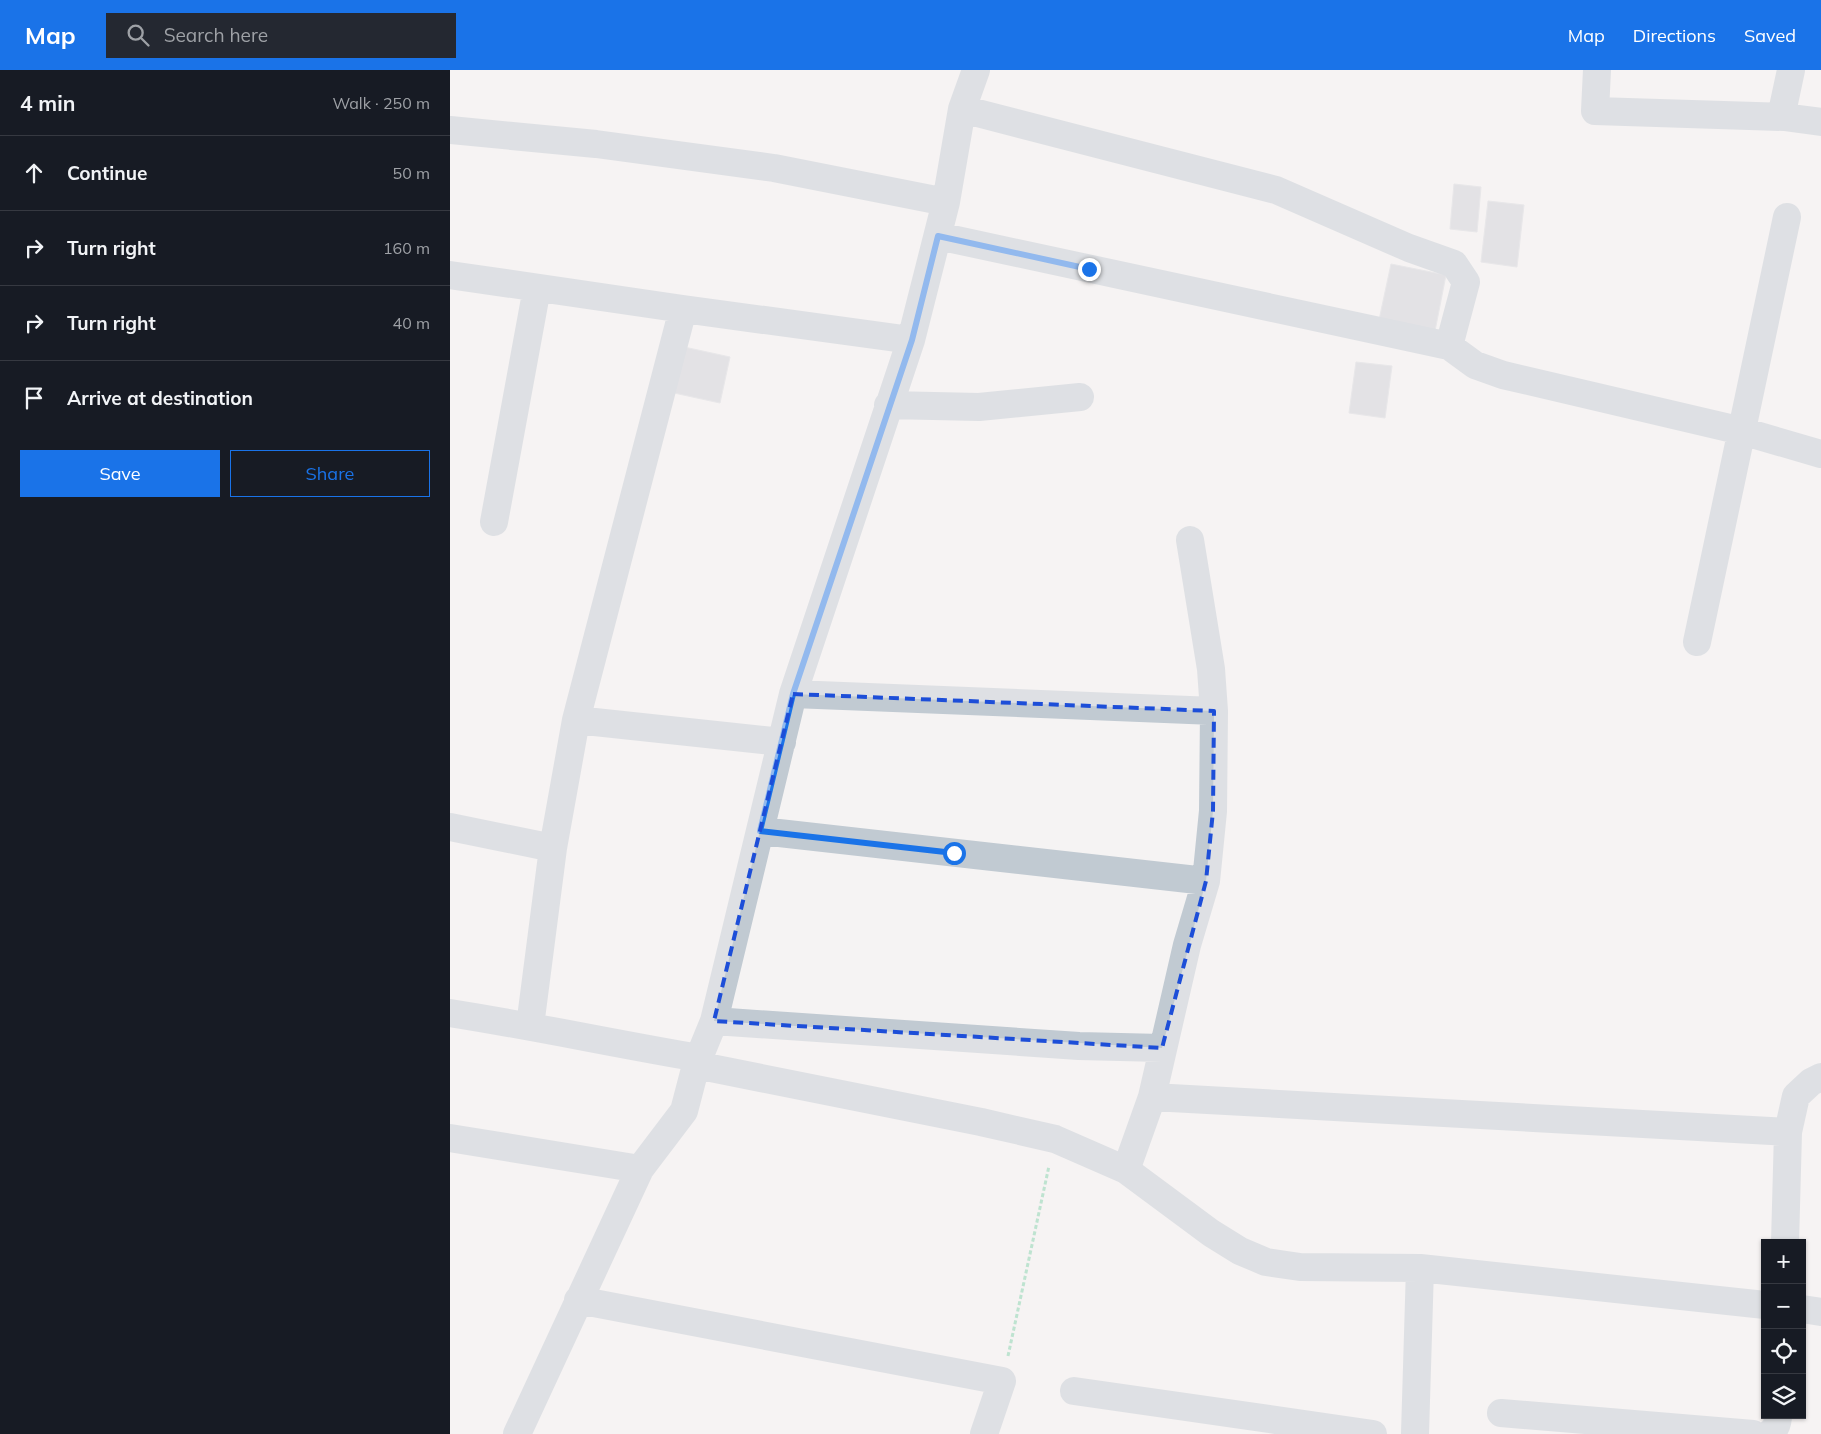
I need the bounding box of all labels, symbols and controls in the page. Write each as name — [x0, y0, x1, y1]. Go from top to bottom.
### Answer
search box — [106, 13, 456, 58]
text: Map — [25, 20, 76, 50]
icon: search — [124, 21, 152, 49]
text: Search here — [164, 23, 268, 47]
text: Map — [1568, 24, 1605, 47]
text: Directions — [1633, 24, 1716, 47]
text: Saved — [1744, 24, 1796, 47]
text: 4 min — [20, 90, 75, 116]
text: Walk · 250 m — [332, 93, 430, 113]
icon: ahead — [20, 159, 48, 187]
text: Continue — [67, 161, 147, 185]
text: 50 m — [393, 163, 430, 183]
icon: right — [20, 234, 48, 262]
text: Turn right — [67, 236, 156, 260]
text: 160 m — [383, 238, 430, 258]
route end — [1078, 258, 1101, 281]
icon: right — [20, 309, 48, 337]
text: Turn right — [67, 311, 156, 335]
text: 40 m — [393, 313, 430, 333]
icon: arrive — [20, 384, 48, 412]
text: Arrive at destination — [67, 386, 253, 410]
button: Save — [20, 450, 220, 497]
button: Share — [230, 450, 430, 497]
route start — [943, 842, 966, 865]
map controls — [1761, 1239, 1806, 1419]
button: + — [1761, 1239, 1806, 1284]
button: − — [1761, 1284, 1806, 1329]
button: locate — [1761, 1329, 1806, 1374]
button: layers — [1761, 1374, 1806, 1419]

